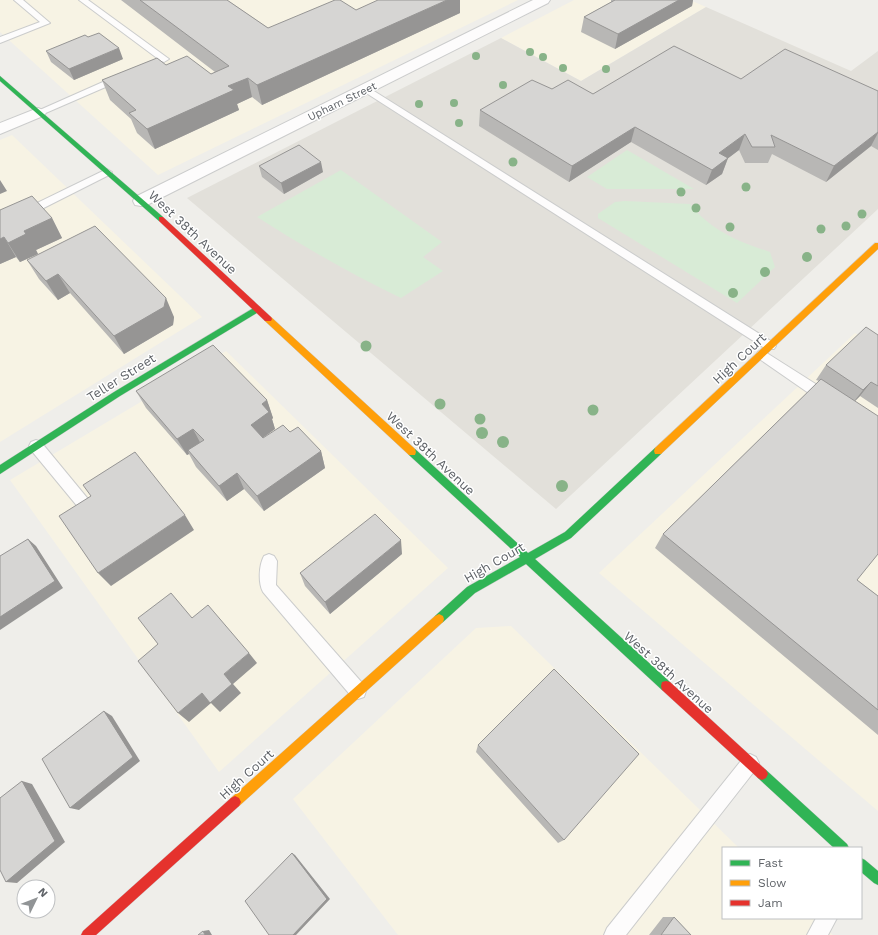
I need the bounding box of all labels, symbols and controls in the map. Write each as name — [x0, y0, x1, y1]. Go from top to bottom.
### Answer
street label: Upham Street — [306, 79, 379, 124]
street label: West 38th Avenue — [145, 188, 240, 277]
street label: High Court — [710, 329, 770, 387]
street label: Teller Street — [84, 350, 159, 404]
street label: West 38th Avenue — [383, 409, 478, 498]
street label: High Court — [461, 539, 528, 586]
street label: West 38th Avenue — [621, 628, 717, 717]
street label: High Court — [216, 746, 277, 803]
legend — [722, 847, 862, 919]
text: Fast — [758, 856, 783, 870]
text: Slow — [758, 876, 786, 890]
north arrow — [16, 879, 56, 919]
text: N — [35, 885, 50, 900]
text: Jam — [758, 896, 783, 910]

